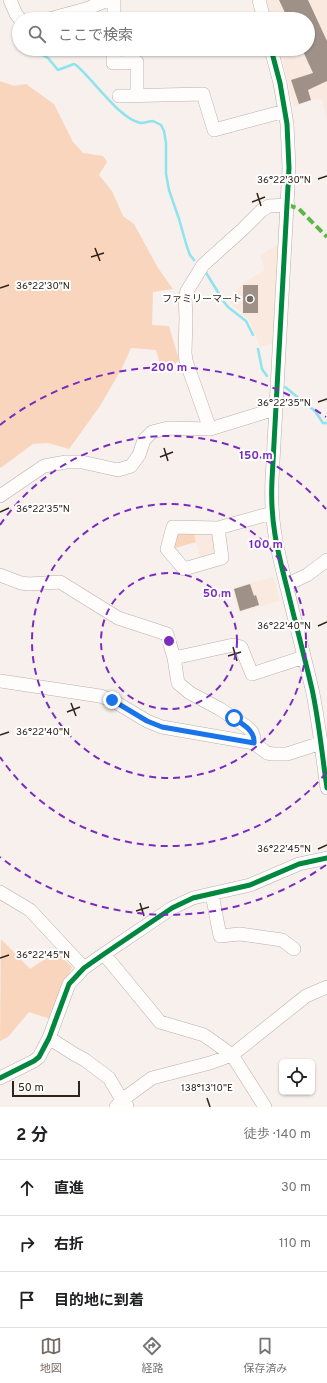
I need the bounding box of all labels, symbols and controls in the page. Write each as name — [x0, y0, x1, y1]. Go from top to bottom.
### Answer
search box — [12, 12, 315, 56]
icon: search — [26, 23, 48, 45]
text: ここで検索 — [58, 27, 133, 46]
text: 36°22'30"N — [257, 174, 311, 187]
text: 36°22'30"N — [16, 280, 70, 293]
place label: ファミリーマート — [162, 293, 242, 306]
marker: ファミリーマート — [245, 294, 255, 304]
text: 200 m — [151, 360, 187, 376]
text: 36°22'35"N — [257, 397, 311, 410]
text: 150 m — [239, 448, 273, 464]
text: 36°22'35"N — [16, 503, 70, 516]
text: 100 m — [249, 537, 283, 553]
text: 50 m — [203, 586, 231, 602]
text: 36°22'40"N — [257, 620, 311, 633]
centre of rings — [162, 634, 176, 648]
route end — [103, 691, 121, 709]
route start — [225, 709, 243, 727]
text: 36°22'40"N — [16, 726, 70, 739]
text: 36°22'45"N — [257, 843, 311, 856]
text: 36°22'45"N — [16, 949, 70, 962]
map controls — [279, 1059, 315, 1095]
button: locate — [279, 1059, 315, 1095]
scale bar — [12, 1079, 80, 1098]
text: 50 m — [18, 1081, 44, 1095]
text: 138°13'10"E — [181, 1082, 233, 1095]
text: 2 分 — [16, 1125, 48, 1147]
text: 徒歩 · 140 m — [244, 1127, 311, 1143]
icon: ahead — [16, 1177, 38, 1199]
text: 直進 — [54, 1180, 84, 1199]
text: 30 m — [281, 1180, 311, 1196]
icon: right — [16, 1233, 38, 1255]
text: 右折 — [54, 1236, 84, 1255]
text: 110 m — [279, 1236, 311, 1252]
icon: arrive — [16, 1289, 38, 1311]
text: 目的地に到着 — [54, 1292, 144, 1311]
tab: 地図 — [40, 1335, 62, 1376]
tab: 経路 — [141, 1335, 163, 1376]
tab: 保存済み — [243, 1335, 287, 1376]

